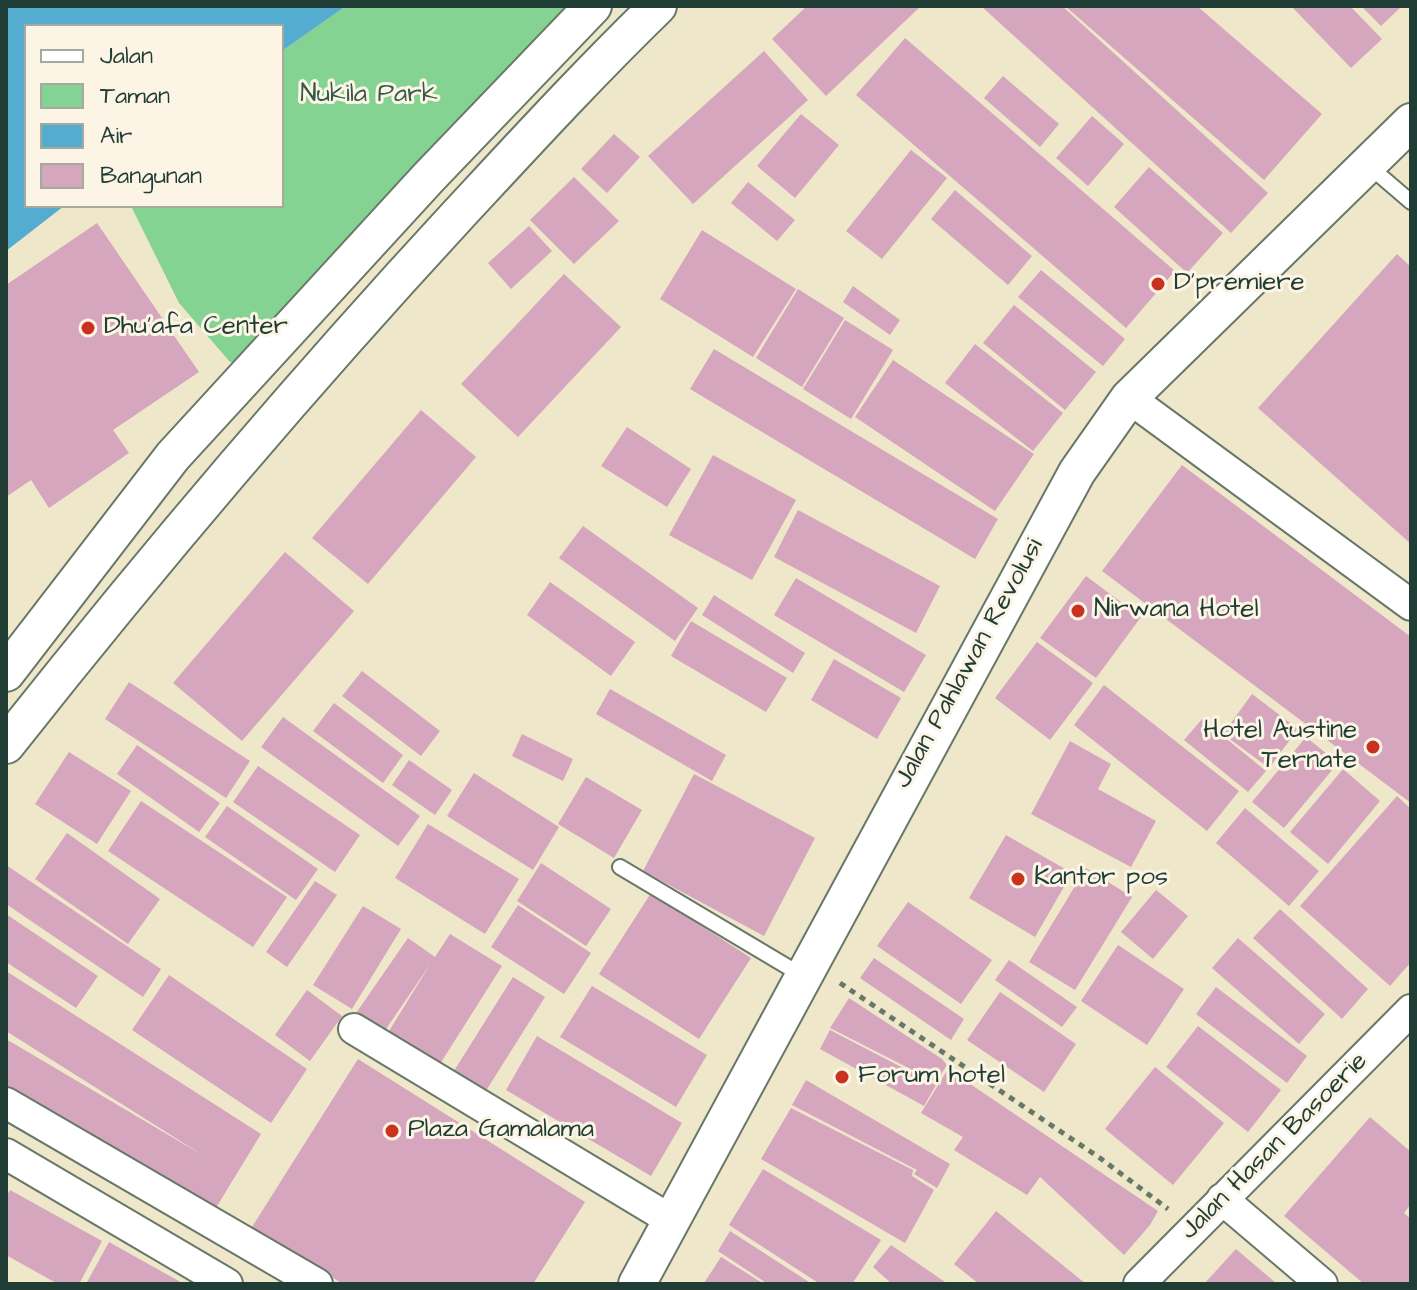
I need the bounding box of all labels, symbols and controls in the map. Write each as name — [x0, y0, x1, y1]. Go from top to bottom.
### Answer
legend — [24, 24, 284, 208]
text: Jalan — [100, 39, 153, 73]
text: Taman — [100, 79, 170, 113]
park label: Nukila Park — [300, 80, 438, 112]
text: Air — [100, 119, 132, 153]
text: Bangunan — [100, 159, 202, 193]
place label: D'premiere — [1174, 268, 1305, 300]
marker: D'premiere — [1149, 275, 1167, 293]
place label: Dhu'afa Center — [104, 312, 288, 344]
marker: Dhu'afa Center — [79, 319, 97, 337]
street label: Jalan Pahlawan Revolusi — [888, 534, 1052, 794]
place label: Nirwana Hotel — [1094, 595, 1259, 627]
marker: Nirwana Hotel — [1069, 602, 1087, 620]
place label: Hotel Austine Ternate — [1203, 716, 1357, 778]
marker: Hotel Austine Ternate — [1364, 738, 1382, 756]
place label: Kantor pos — [1034, 863, 1168, 895]
marker: Kantor pos — [1009, 870, 1027, 888]
street label: Jalan Hasan Basoerie — [1175, 1047, 1375, 1247]
place label: Forum hotel — [858, 1061, 1005, 1093]
marker: Forum hotel — [833, 1068, 851, 1086]
place label: Plaza Gamalama — [408, 1115, 594, 1147]
marker: Plaza Gamalama — [383, 1122, 401, 1140]

